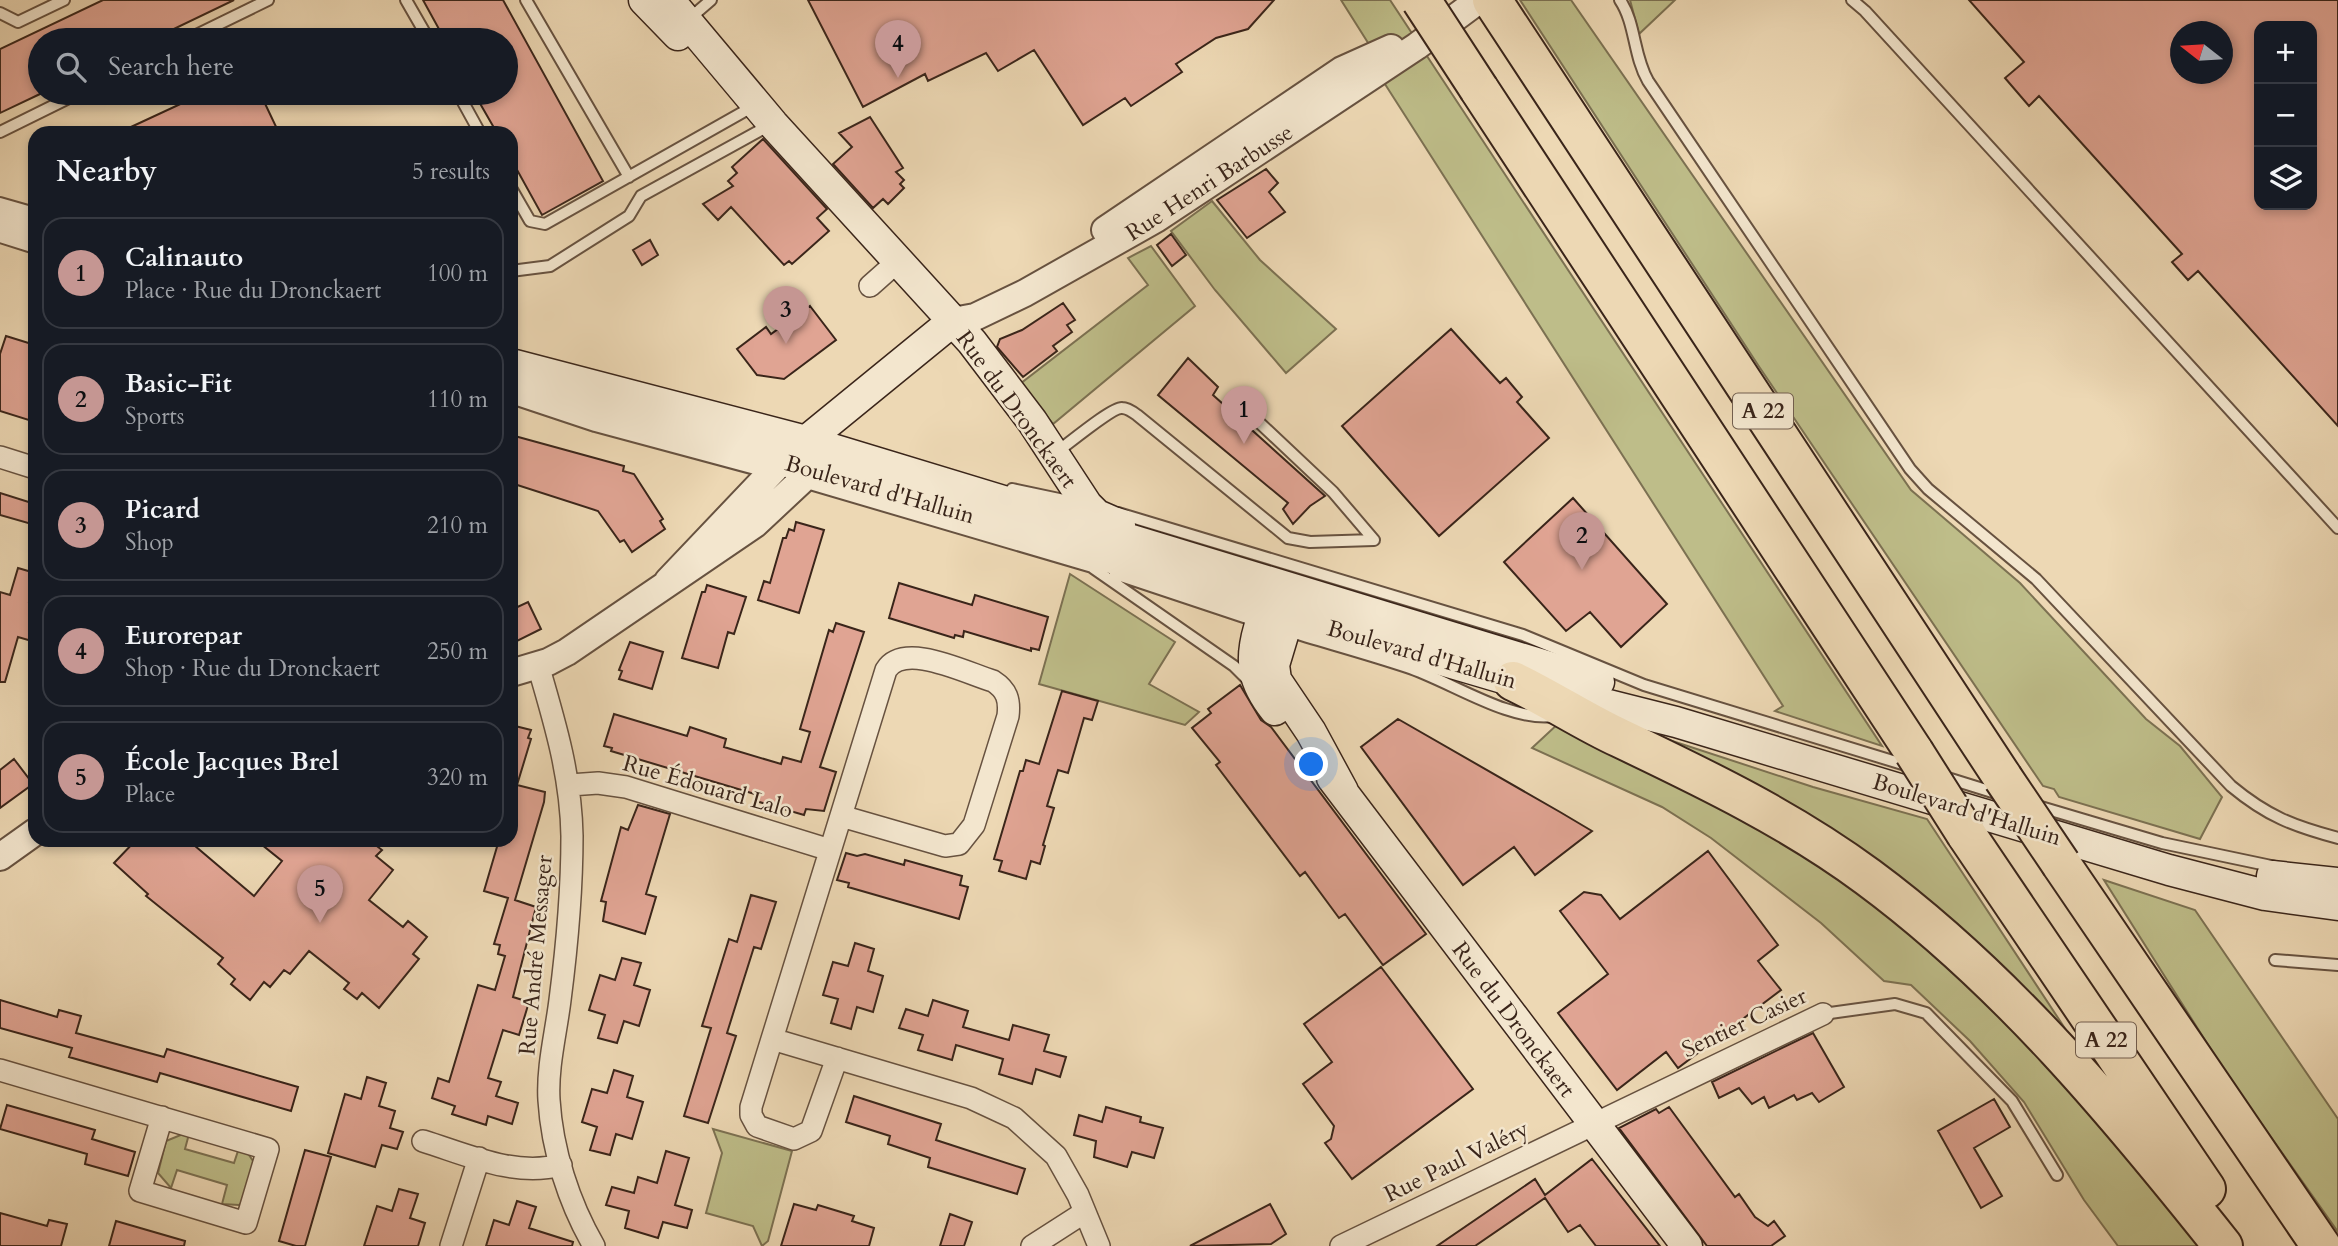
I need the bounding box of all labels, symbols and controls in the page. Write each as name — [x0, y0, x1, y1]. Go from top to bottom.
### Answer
pin: 4 — [875, 20, 921, 78]
north arrow — [2170, 21, 2233, 84]
map controls — [2254, 21, 2317, 210]
button: + — [2254, 21, 2317, 84]
search box — [28, 28, 518, 105]
icon: search — [52, 48, 90, 86]
text: Search here — [108, 49, 234, 84]
button: − — [2254, 84, 2317, 147]
street label: Rue Henri Barbusse — [1120, 117, 1299, 248]
button: layers — [2254, 147, 2317, 210]
text: Nearby — [56, 151, 157, 192]
text: 5 results — [412, 156, 490, 187]
text: Calinauto — [125, 240, 243, 275]
text: 1 — [75, 258, 87, 289]
text: 100 m — [427, 258, 488, 289]
text: Place · Rue du Dronckaert — [125, 275, 381, 306]
pin: 3 — [763, 286, 809, 344]
street label: Rue du Dronckaert — [949, 324, 1084, 494]
text: Basic-Fit — [125, 366, 232, 401]
text: 2 — [75, 384, 87, 415]
text: 110 m — [427, 384, 488, 415]
pin: 1 — [1221, 386, 1267, 444]
road number: A 22 — [1733, 394, 1793, 428]
text: Sports — [125, 401, 185, 432]
street label: Boulevard d'Halluin — [781, 448, 978, 531]
text: Picard — [125, 492, 200, 527]
text: 3 — [75, 510, 87, 541]
text: 210 m — [427, 510, 488, 541]
pin: 2 — [1559, 512, 1605, 570]
text: Shop — [125, 527, 174, 558]
street label: Boulevard d'Halluin — [1323, 613, 1520, 696]
text: Eurorepar — [125, 618, 242, 653]
text: 4 — [75, 636, 87, 667]
text: 250 m — [427, 636, 488, 667]
text: Shop · Rue du Dronckaert — [125, 653, 380, 684]
text: École Jacques Brel — [125, 744, 339, 779]
street label: Rue Édouard Lalo — [619, 747, 797, 826]
your location — [1294, 747, 1328, 781]
text: 5 — [75, 762, 87, 793]
text: 320 m — [427, 762, 488, 793]
street label: Boulevard d'Halluin — [1869, 766, 2065, 853]
text: Place — [125, 779, 175, 810]
street label: Rue André Messager — [511, 853, 560, 1057]
pin: 5 — [297, 865, 343, 923]
street label: Rue du Dronckaert — [1445, 935, 1582, 1104]
street label: Sentier Casier — [1677, 980, 1812, 1065]
road number: A 22 — [2076, 1023, 2136, 1058]
street label: Rue Paul Valéry — [1379, 1113, 1534, 1210]

